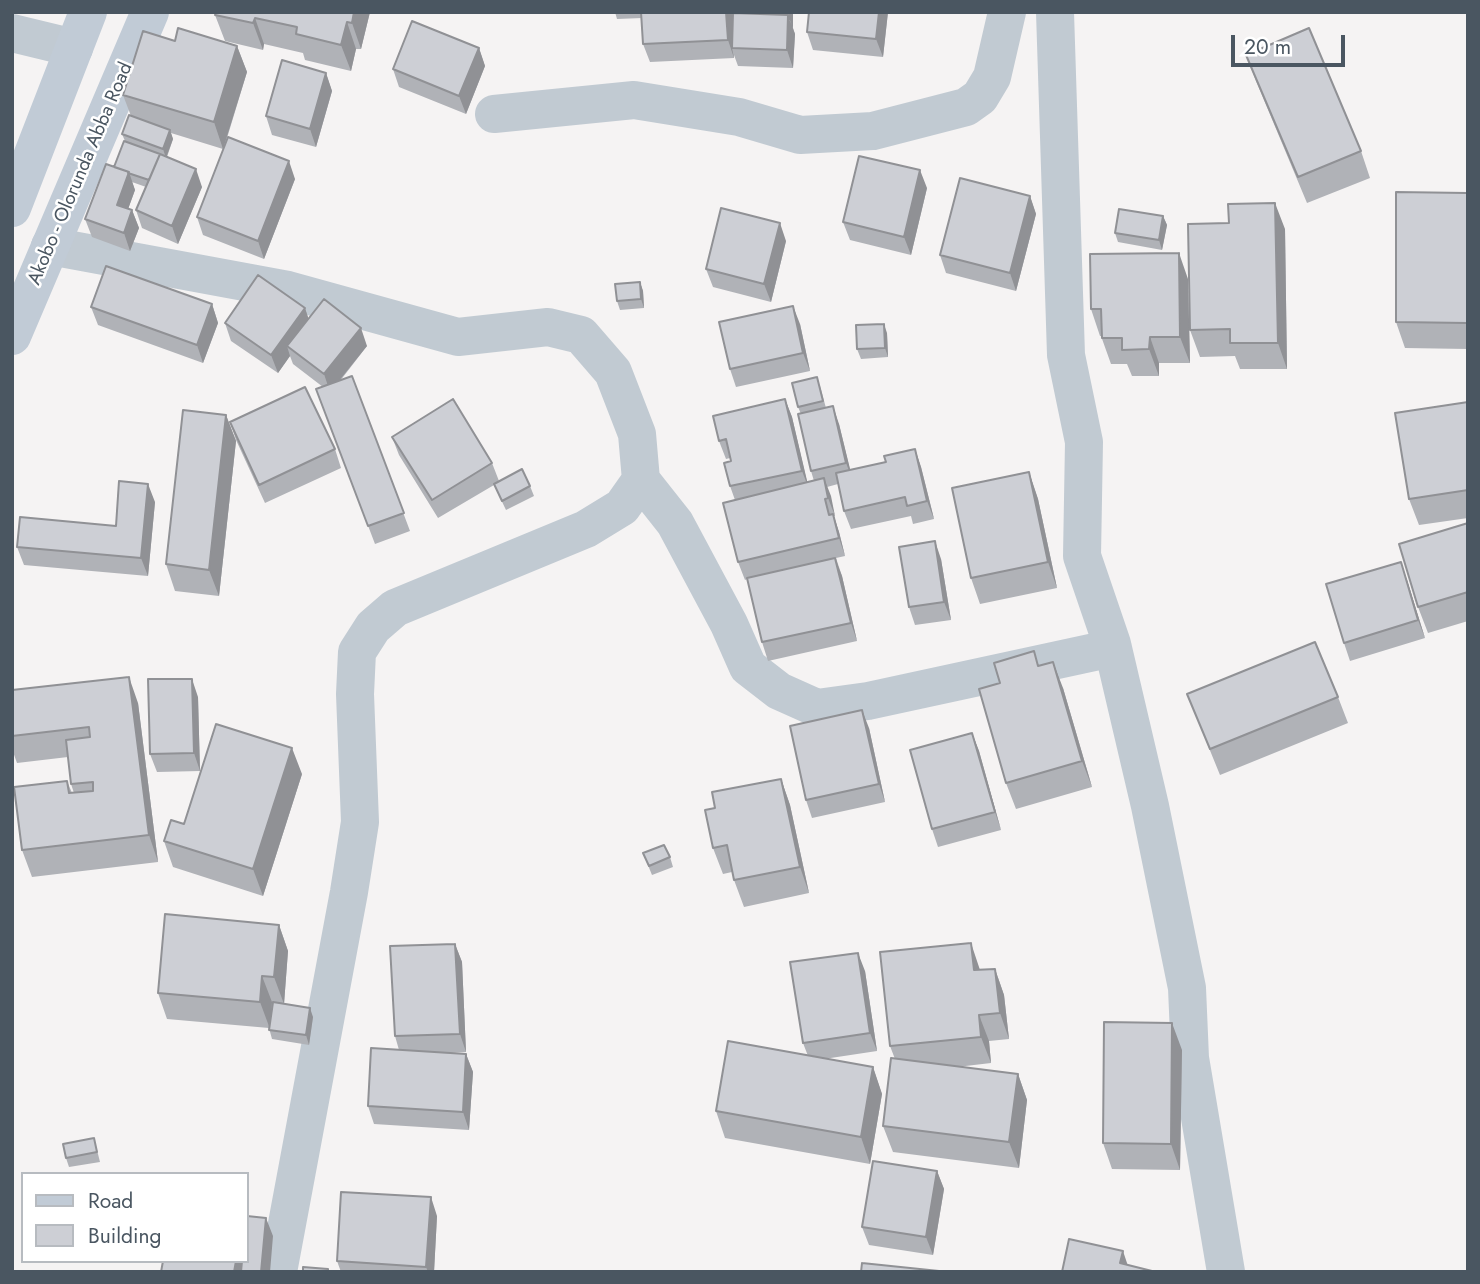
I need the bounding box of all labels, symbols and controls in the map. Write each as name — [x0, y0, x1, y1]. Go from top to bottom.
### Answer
scale bar — [1235, 21, 1349, 65]
text: 20 m — [1244, 32, 1291, 62]
street label: Akobo - Olorunda Abba Road — [24, 59, 138, 289]
legend — [21, 1172, 248, 1263]
text: Road — [88, 1186, 133, 1216]
text: Building — [88, 1221, 161, 1251]

